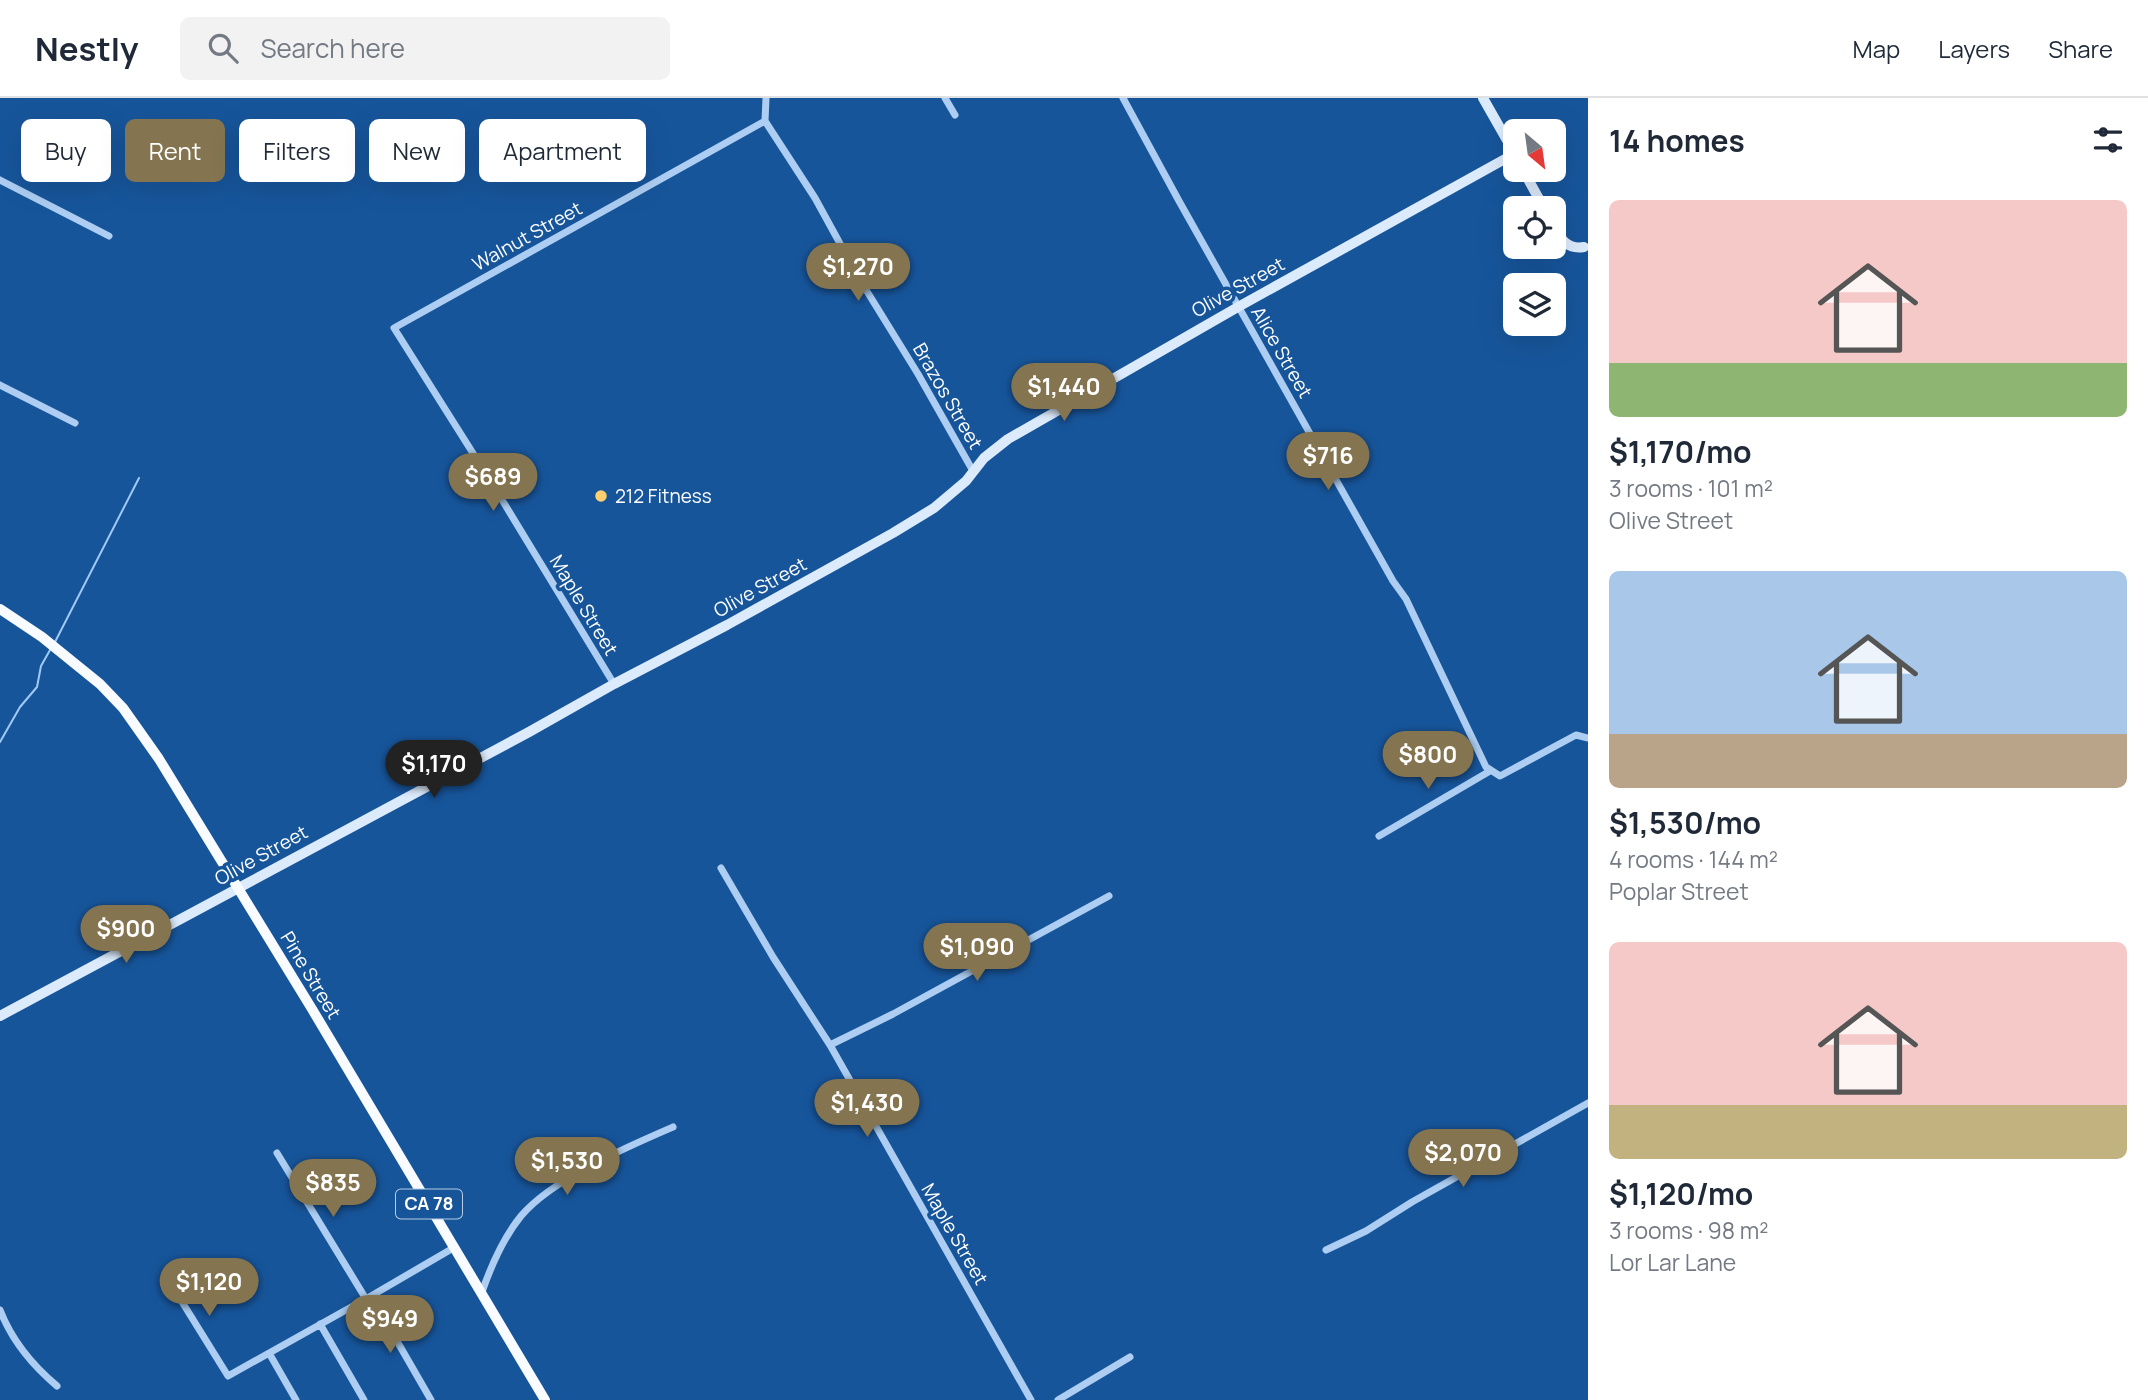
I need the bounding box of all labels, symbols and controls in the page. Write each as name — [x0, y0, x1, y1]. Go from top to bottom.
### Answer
search box — [180, 17, 670, 80]
text: Nestly — [35, 26, 138, 71]
icon: search — [204, 29, 242, 67]
text: Search here — [260, 30, 405, 66]
text: Map — [1853, 32, 1900, 65]
text: Layers — [1938, 32, 2010, 65]
text: Share — [2048, 32, 2113, 65]
chip: Buy — [21, 119, 111, 182]
chip: Rent — [125, 119, 225, 182]
chip: Filters — [239, 119, 355, 182]
chip: New — [369, 119, 465, 182]
chip: Apartment — [479, 119, 646, 182]
north arrow — [1503, 119, 1566, 182]
map controls — [1503, 119, 1566, 336]
text: 14 homes — [1609, 120, 1745, 161]
icon: filters — [2089, 121, 2127, 159]
street label: Walnut Street — [467, 195, 587, 277]
button: locate — [1503, 196, 1566, 259]
pin: $1,270 — [801, 244, 915, 303]
icon: home — [1805, 245, 1931, 371]
text: $1,270 — [822, 250, 894, 282]
street label: Olive Street — [1187, 251, 1289, 323]
button: layers — [1503, 273, 1566, 336]
street label: Alice Street — [1245, 301, 1319, 403]
street label: Brazos Street — [907, 338, 989, 454]
pin: $1,440 — [1007, 364, 1121, 423]
text: $1,440 — [1027, 370, 1101, 402]
text: $1,170/mo — [1609, 431, 1752, 472]
pin: $716 — [1287, 432, 1369, 492]
text: $716 — [1302, 439, 1354, 471]
pin: $689 — [452, 454, 534, 513]
text: $689 — [464, 460, 522, 492]
text: 3 rooms · 101 m² — [1609, 472, 1773, 504]
place label: 212 Fitness — [615, 483, 712, 509]
marker: 212 Fitness — [593, 488, 609, 504]
text: Olive Street — [1609, 504, 1733, 536]
street label: Maple Street — [544, 550, 624, 660]
street label: Olive Street — [709, 551, 811, 623]
icon: home — [1805, 616, 1931, 742]
pin: $800 — [1387, 732, 1469, 791]
text: $800 — [1399, 738, 1457, 770]
pin: $1,170 — [377, 740, 491, 800]
text: $1,170 — [401, 747, 467, 779]
text: $1,530/mo — [1609, 802, 1761, 843]
street label: Olive Street — [210, 819, 312, 891]
text: 4 rooms · 144 m² — [1609, 843, 1778, 875]
text: Poplar Street — [1609, 875, 1749, 907]
pin: $900 — [85, 906, 167, 965]
text: $900 — [96, 912, 156, 944]
pin: $1,090 — [920, 924, 1034, 983]
street label: Pine Street — [275, 926, 347, 1024]
text: $1,090 — [939, 930, 1015, 962]
icon: home — [1805, 987, 1931, 1113]
pin: $1,430 — [810, 1080, 924, 1139]
text: $1,430 — [830, 1086, 904, 1118]
pin: $2,070 — [1406, 1130, 1520, 1189]
text: $2,070 — [1424, 1136, 1502, 1168]
pin: $1,530 — [510, 1138, 624, 1197]
text: $1,530 — [531, 1144, 603, 1176]
pin: $835 — [292, 1160, 374, 1219]
text: $835 — [305, 1166, 361, 1198]
text: $1,120/mo — [1609, 1173, 1753, 1214]
street label: Maple Street — [916, 1179, 994, 1289]
road number: CA 78 — [396, 1190, 462, 1218]
text: 3 rooms · 98 m² — [1609, 1214, 1769, 1246]
text: Lor Lar Lane — [1609, 1246, 1736, 1278]
pin: $1,120 — [152, 1258, 266, 1318]
text: $1,120 — [176, 1265, 242, 1297]
pin: $949 — [349, 1296, 431, 1355]
text: $949 — [362, 1302, 418, 1334]

